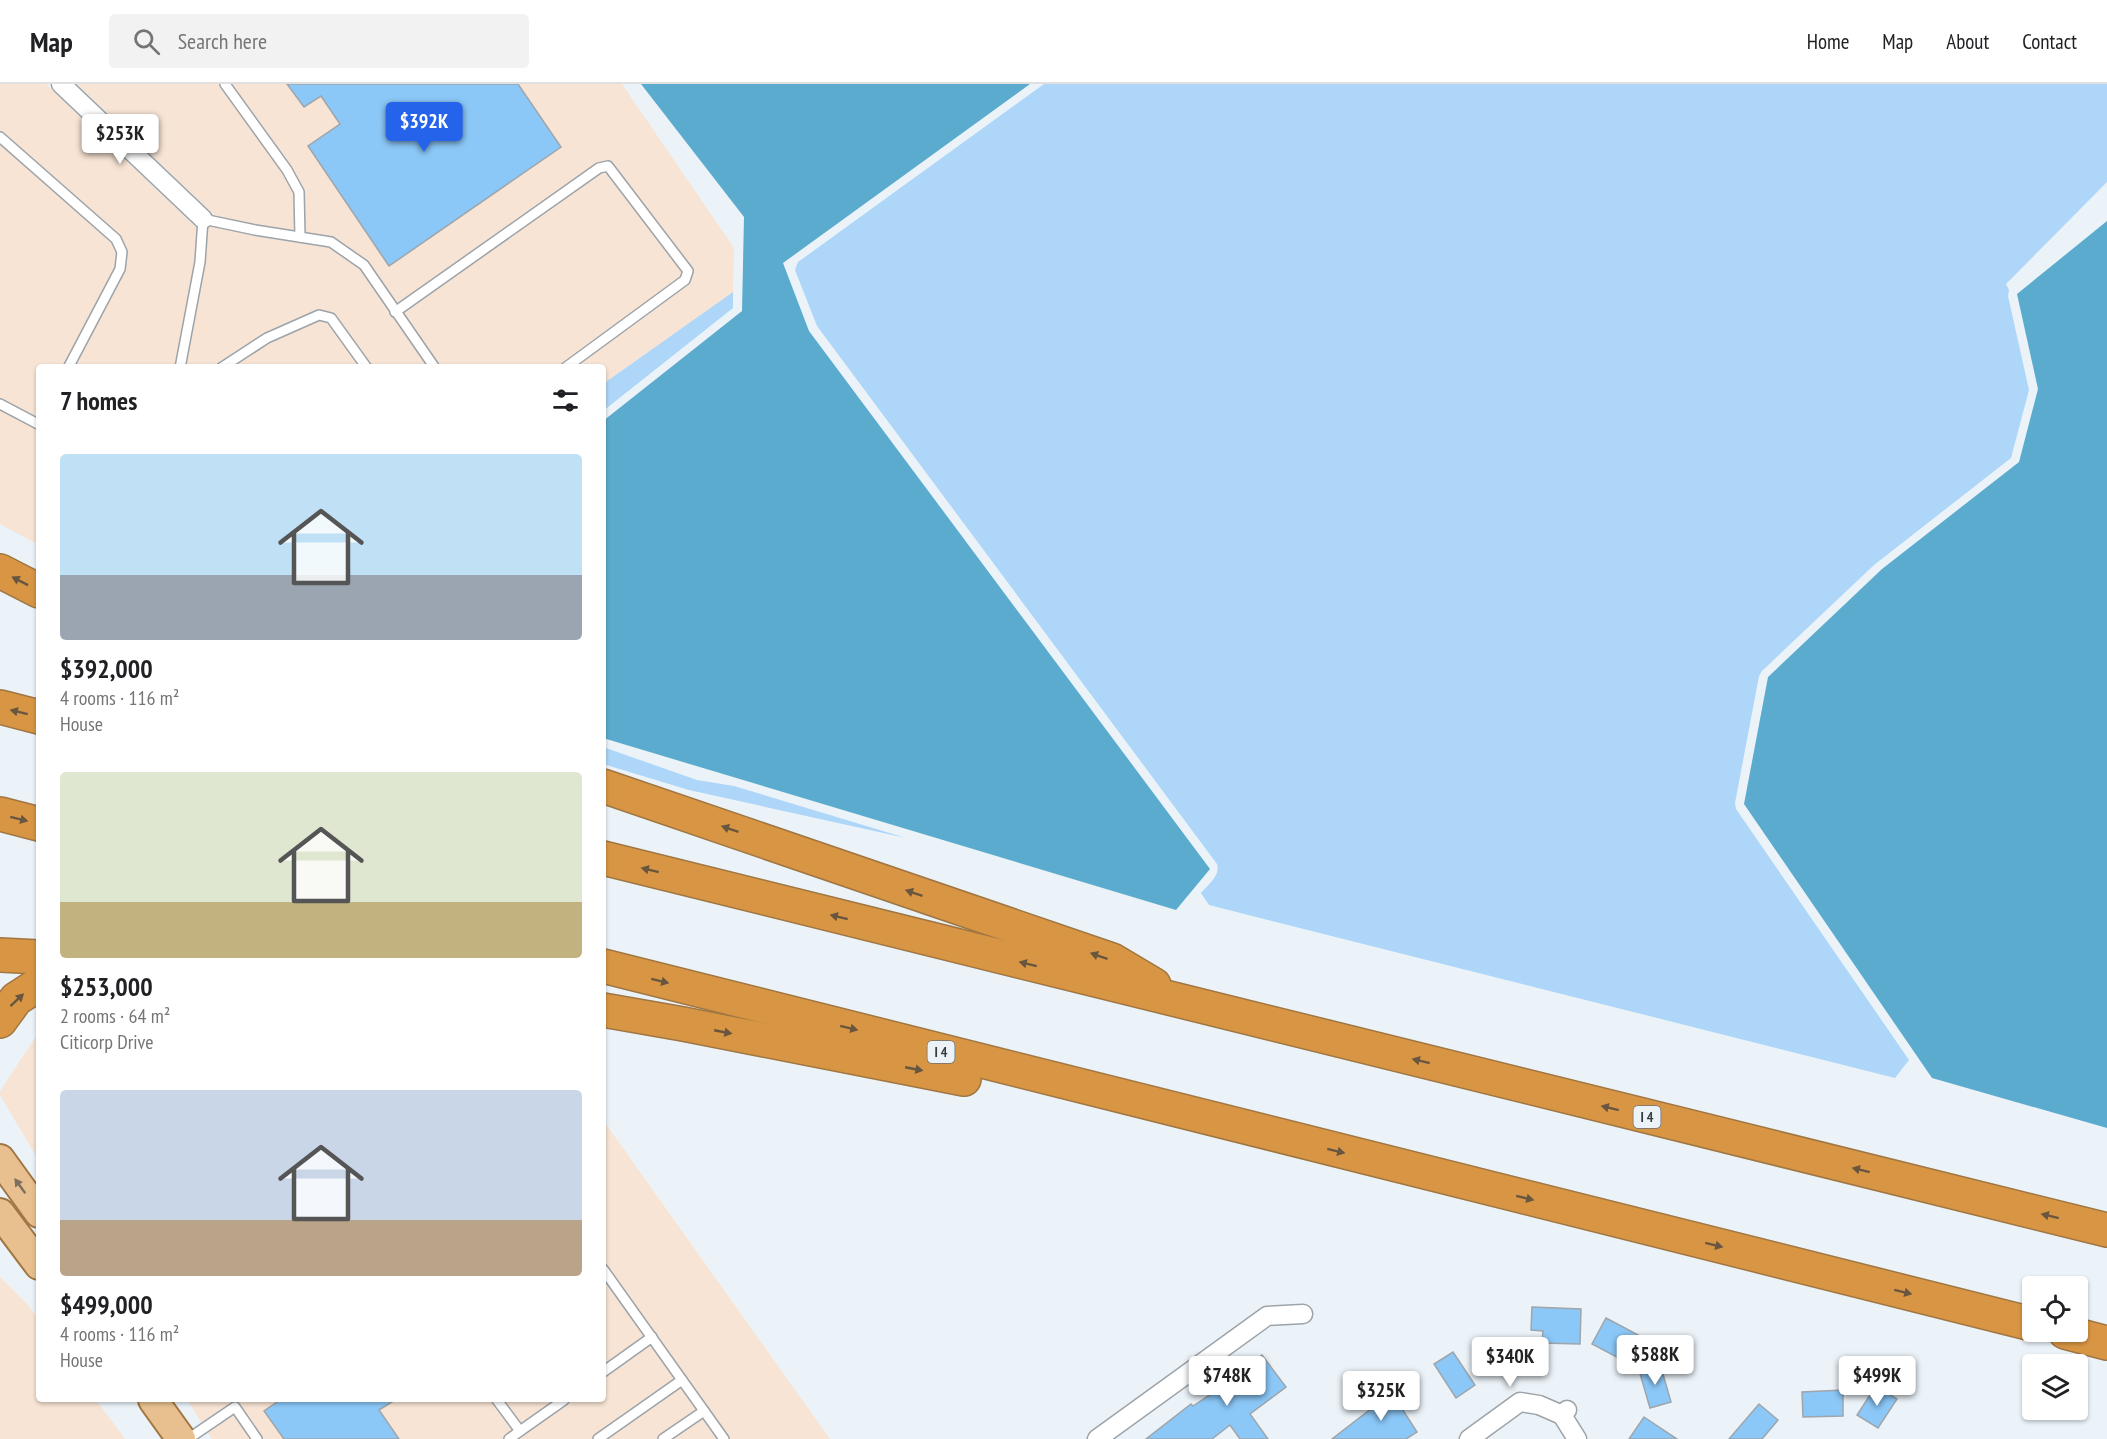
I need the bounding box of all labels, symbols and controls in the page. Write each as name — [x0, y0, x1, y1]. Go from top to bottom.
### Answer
search box — [109, 14, 529, 68]
text: Map — [30, 23, 73, 60]
icon: search — [130, 25, 163, 58]
text: Search here — [178, 27, 267, 55]
text: Home — [1807, 28, 1849, 55]
text: Map — [1882, 28, 1913, 55]
text: About — [1946, 28, 1989, 55]
text: Contact — [2022, 28, 2077, 55]
pin: $392K — [382, 102, 466, 153]
text: $392K — [400, 108, 448, 134]
pin: $253K — [78, 114, 162, 165]
text: $253K — [96, 120, 144, 146]
text: 7 homes — [60, 384, 137, 417]
icon: filters — [549, 384, 582, 417]
icon: home — [267, 493, 375, 601]
one-way arrow — [11, 576, 28, 586]
text: $392,000 — [60, 652, 153, 685]
text: 4 rooms · 116 m² — [60, 685, 179, 711]
one-way arrow — [10, 707, 28, 716]
text: House — [60, 711, 103, 737]
icon: home — [267, 811, 375, 919]
one-way arrow — [11, 815, 29, 824]
one-way arrow — [721, 824, 739, 834]
one-way arrow — [641, 864, 659, 874]
one-way arrow — [905, 887, 923, 897]
one-way arrow — [830, 911, 848, 921]
one-way arrow — [1090, 950, 1108, 960]
one-way arrow — [1019, 959, 1037, 969]
text: $253,000 — [60, 970, 153, 1003]
one-way arrow — [651, 976, 669, 986]
one-way arrow — [10, 993, 25, 1007]
text: 2 rooms · 64 m² — [60, 1003, 170, 1029]
one-way arrow — [840, 1024, 858, 1034]
one-way arrow — [713, 1028, 732, 1037]
text: Citicorp Drive — [60, 1029, 154, 1055]
road number: I 4 — [928, 1041, 954, 1063]
one-way arrow — [1412, 1056, 1430, 1066]
one-way arrow — [905, 1065, 924, 1074]
one-way arrow — [1601, 1103, 1620, 1113]
road number: I 4 — [1634, 1106, 1660, 1128]
icon: home — [267, 1129, 375, 1237]
one-way arrow — [1327, 1147, 1345, 1156]
one-way arrow — [1852, 1164, 1870, 1174]
one-way arrow — [14, 1178, 26, 1193]
one-way arrow — [1516, 1194, 1534, 1203]
one-way arrow — [2041, 1211, 2059, 1221]
one-way arrow — [1705, 1241, 1723, 1250]
map controls — [2022, 1276, 2088, 1420]
button: locate — [2022, 1276, 2088, 1342]
text: $499,000 — [60, 1288, 153, 1321]
one-way arrow — [1895, 1288, 1913, 1297]
text: 4 rooms · 116 m² — [60, 1321, 179, 1347]
pin: $588K — [1613, 1335, 1697, 1386]
pin: $340K — [1468, 1337, 1552, 1388]
text: $588K — [1631, 1341, 1679, 1367]
text: $340K — [1486, 1343, 1534, 1369]
text: House — [60, 1347, 103, 1373]
button: layers — [2022, 1354, 2088, 1420]
pin: $748K — [1185, 1356, 1269, 1407]
pin: $499K — [1835, 1356, 1919, 1407]
text: $748K — [1203, 1362, 1251, 1388]
text: $499K — [1853, 1362, 1901, 1388]
pin: $325K — [1339, 1371, 1423, 1422]
text: $325K — [1357, 1377, 1405, 1403]

